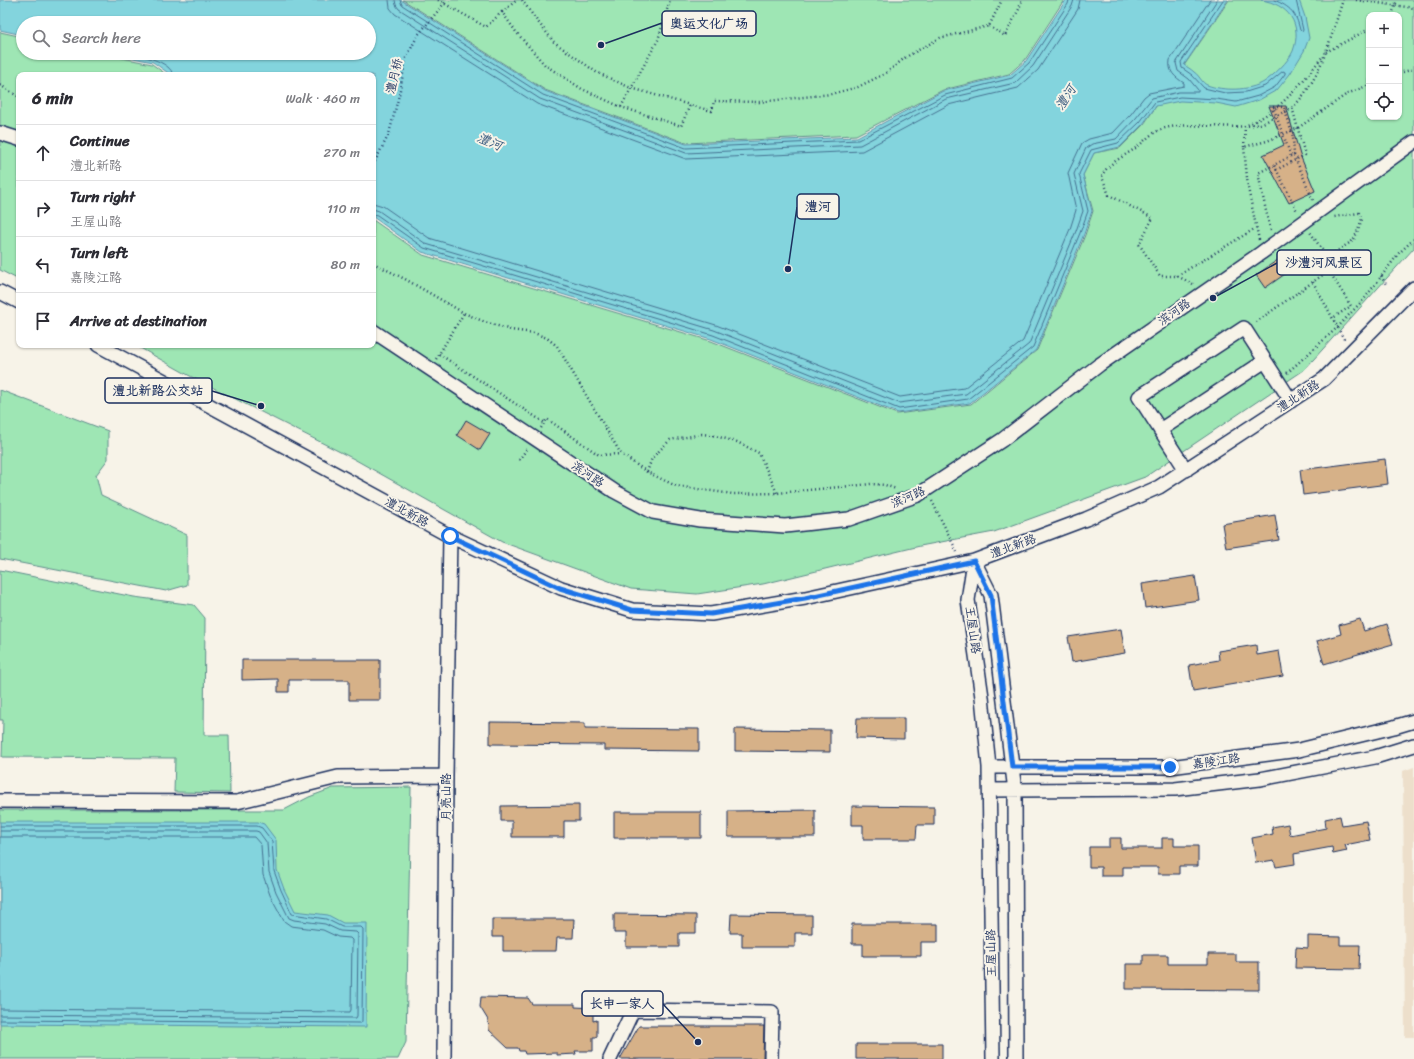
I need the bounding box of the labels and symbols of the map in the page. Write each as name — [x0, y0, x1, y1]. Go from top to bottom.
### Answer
callout: 奥运文化广场 — [662, 11, 756, 36]
text: 奥运文化广场 — [670, 12, 748, 35]
street label: 澧月桥 — [379, 55, 409, 96]
water label: 澧河 — [1049, 78, 1083, 114]
water label: 澧河 — [473, 126, 508, 158]
callout: 澧河 — [797, 194, 839, 219]
text: 澧河 — [805, 195, 831, 218]
callout: 沙澧河风景区 — [1277, 250, 1371, 275]
text: 沙澧河风景区 — [1285, 251, 1363, 274]
street label: 滨河路 — [1153, 293, 1195, 331]
street label: 澧北新路 — [1272, 374, 1324, 418]
callout: 澧北新路公交站 — [105, 378, 212, 403]
text: 澧北新路公交站 — [112, 379, 204, 402]
street label: 滨河路 — [567, 455, 609, 493]
street label: 滨河路 — [887, 480, 929, 514]
street label: 澧北新路 — [381, 491, 433, 533]
route start — [441, 527, 459, 545]
street label: 澧北新路 — [987, 527, 1039, 565]
street label: 王屋山路 — [959, 605, 987, 655]
street label: 嘉陵江路 — [1191, 747, 1241, 775]
route end — [1161, 758, 1179, 776]
street label: 月亮山路 — [435, 773, 457, 821]
street label: 王屋山路 — [980, 929, 1002, 977]
callout: 长申一家人 — [582, 991, 663, 1016]
text: 长申一家人 — [589, 992, 655, 1015]

